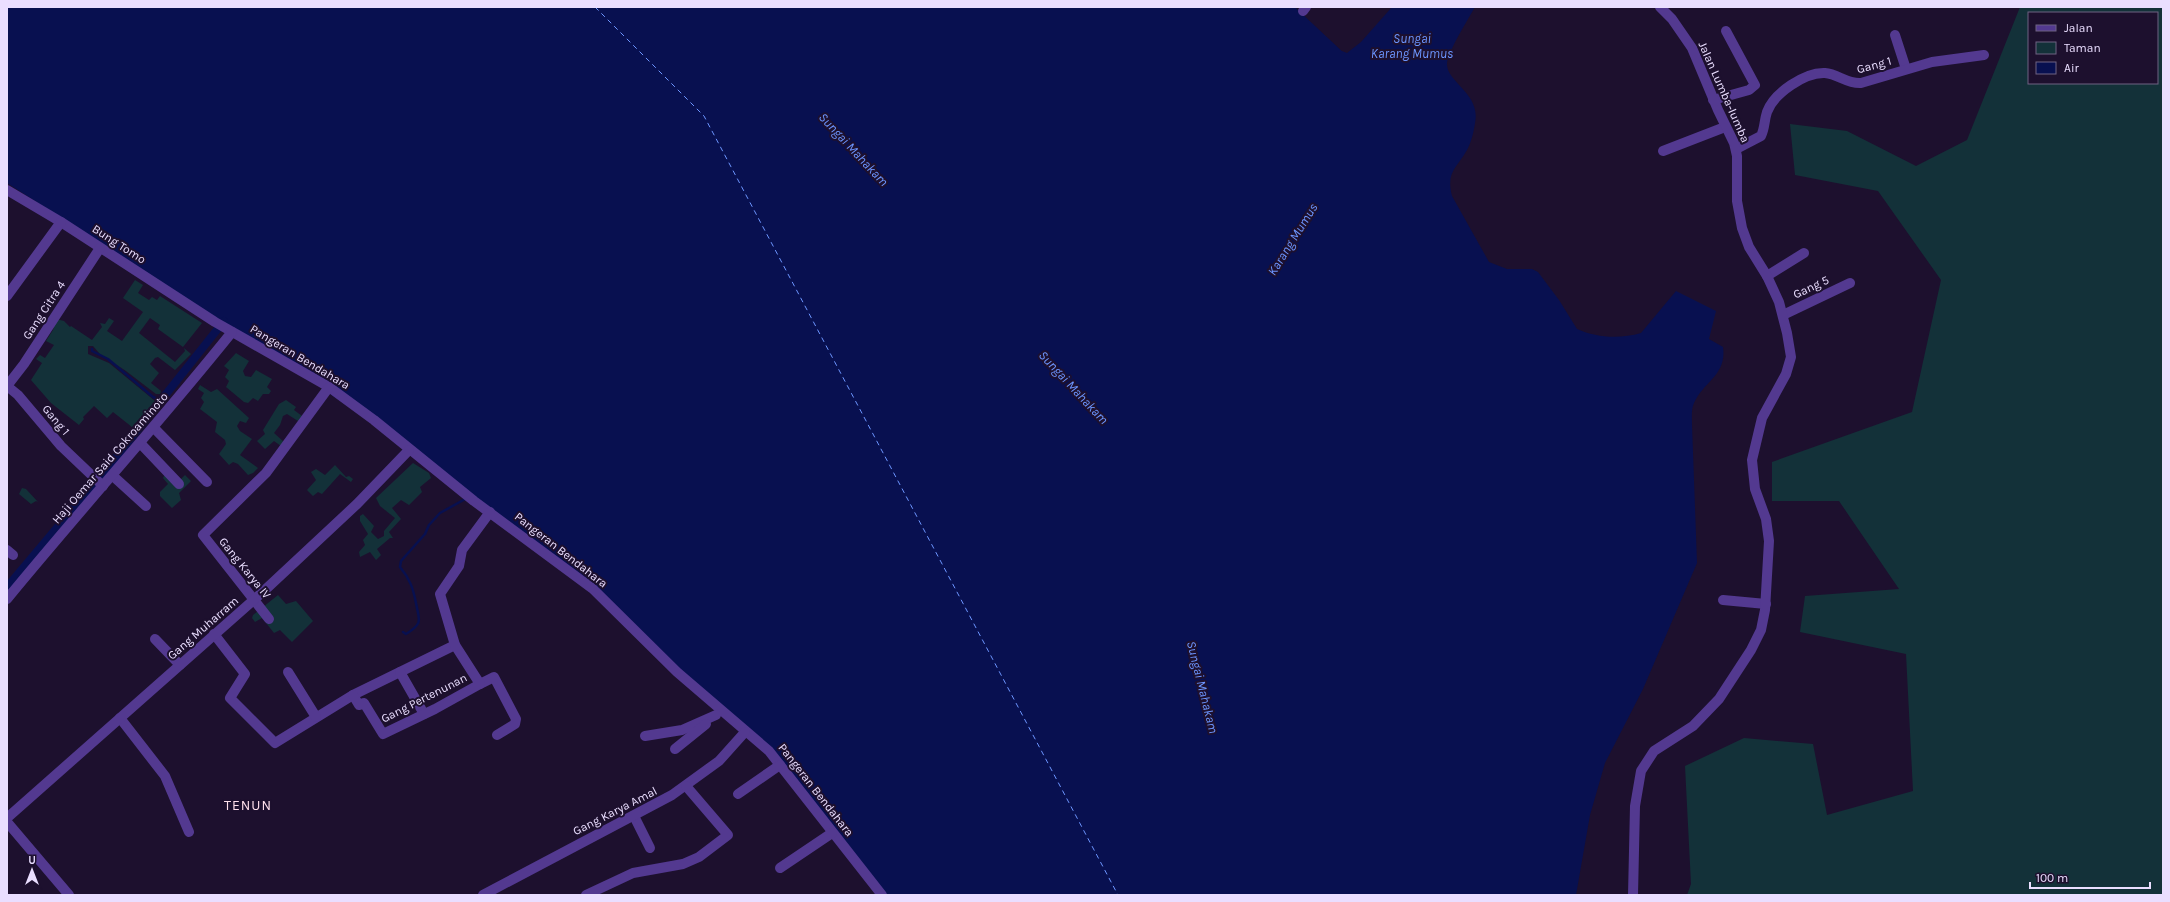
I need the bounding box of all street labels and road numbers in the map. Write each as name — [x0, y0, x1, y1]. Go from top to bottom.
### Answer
street label: Jalan Lumba-lumba — [1695, 39, 1753, 145]
street label: Gang 1 — [1855, 54, 1893, 76]
street label: Bung Tomo — [90, 222, 148, 266]
street label: Gang 5 — [1791, 273, 1831, 301]
street label: Gang Citra 4 — [20, 278, 68, 342]
street label: Pangeran Bendahara — [248, 322, 352, 392]
street label: Haji Oemar Said Cokroaminoto — [49, 390, 171, 526]
street label: Gang 1 — [39, 402, 73, 438]
street label: Pangeran Bendahara — [512, 509, 610, 591]
street label: Gang Karya IV — [216, 535, 274, 602]
street label: Gang Muharram — [165, 594, 241, 662]
street label: Gang Pertenunan — [379, 670, 469, 726]
street label: Pangeran Bendahara — [775, 741, 857, 839]
street label: Gang Karya Amal — [571, 784, 659, 838]

